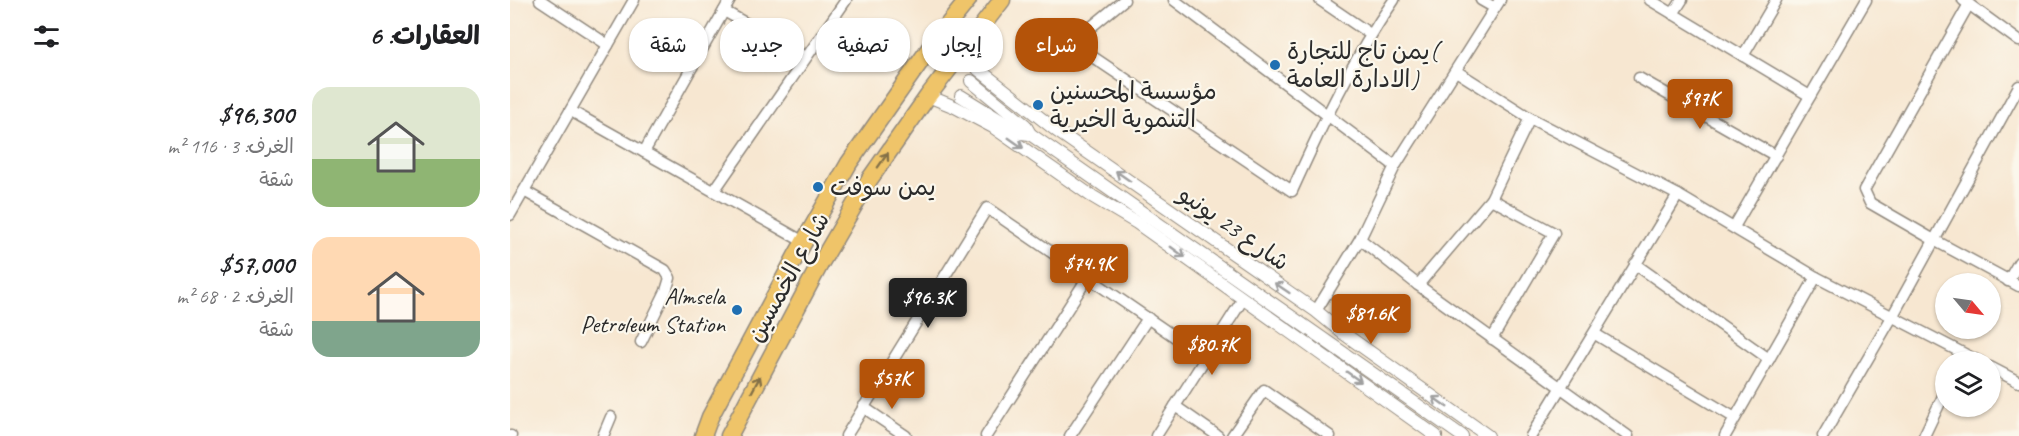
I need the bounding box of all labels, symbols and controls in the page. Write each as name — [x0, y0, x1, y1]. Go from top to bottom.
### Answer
chip: شقة — [629, 18, 708, 72]
chip: جديد — [720, 18, 804, 72]
chip: تصفية — [816, 18, 910, 72]
chip: إيجار — [922, 18, 1003, 72]
chip: شراء — [1015, 18, 1098, 72]
text: العقارات: 6 — [369, 19, 480, 52]
icon: filters — [30, 20, 63, 53]
place label: يمن تاج للتجارة( الادارة العامة) — [1287, 36, 1443, 94]
marker: يمن تاج للتجارة( الادارة العامة) — [1268, 58, 1282, 72]
place label: مؤسسة المحسنين التنموية الخيرية — [1050, 76, 1217, 135]
pin: $97K — [1664, 79, 1736, 130]
text: $97K — [1682, 86, 1718, 111]
text: $96,300 — [218, 98, 294, 131]
marker: مؤسسة المحسنين التنموية الخيرية — [1031, 98, 1045, 112]
icon: home — [360, 111, 432, 183]
text: الغرف: 3 · 116 m² — [167, 134, 294, 159]
one-way arrow — [1008, 137, 1024, 149]
one-way arrow — [877, 152, 889, 168]
text: شقة — [259, 167, 294, 192]
one-way arrow — [1115, 170, 1131, 182]
place label: يمن سوفت — [830, 172, 936, 202]
street label: شارع 23 يونيو — [1171, 178, 1295, 279]
marker: يمن سوفت — [811, 180, 825, 194]
street label: شارع الخمسين — [740, 207, 838, 348]
pin: $74.9K — [1040, 244, 1138, 295]
one-way arrow — [1169, 246, 1185, 259]
text: $57,000 — [219, 248, 294, 281]
text: $74.9K — [1064, 251, 1114, 276]
icon: home — [360, 261, 432, 333]
north arrow — [1935, 273, 2001, 339]
map controls — [1935, 273, 2001, 417]
pin: $96.3K — [879, 278, 977, 329]
place label: Almsela Petroleum Station — [581, 281, 726, 339]
one-way arrow — [1275, 282, 1291, 294]
text: الغرف: 2 · 68 m² — [176, 284, 294, 309]
text: $96.3K — [903, 285, 953, 310]
pin: $81.6K — [1322, 294, 1420, 345]
text: $81.6K — [1346, 301, 1396, 326]
marker: Almsela Petroleum Station — [730, 303, 744, 317]
text: شقة — [259, 317, 294, 342]
pin: $80.7K — [1163, 325, 1261, 376]
text: $80.7K — [1187, 332, 1237, 357]
button: layers — [1935, 351, 2001, 417]
pin: $57K — [856, 359, 928, 410]
text: $57K — [874, 366, 910, 391]
one-way arrow — [1345, 371, 1361, 384]
one-way arrow — [750, 376, 762, 393]
one-way arrow — [1433, 396, 1449, 408]

